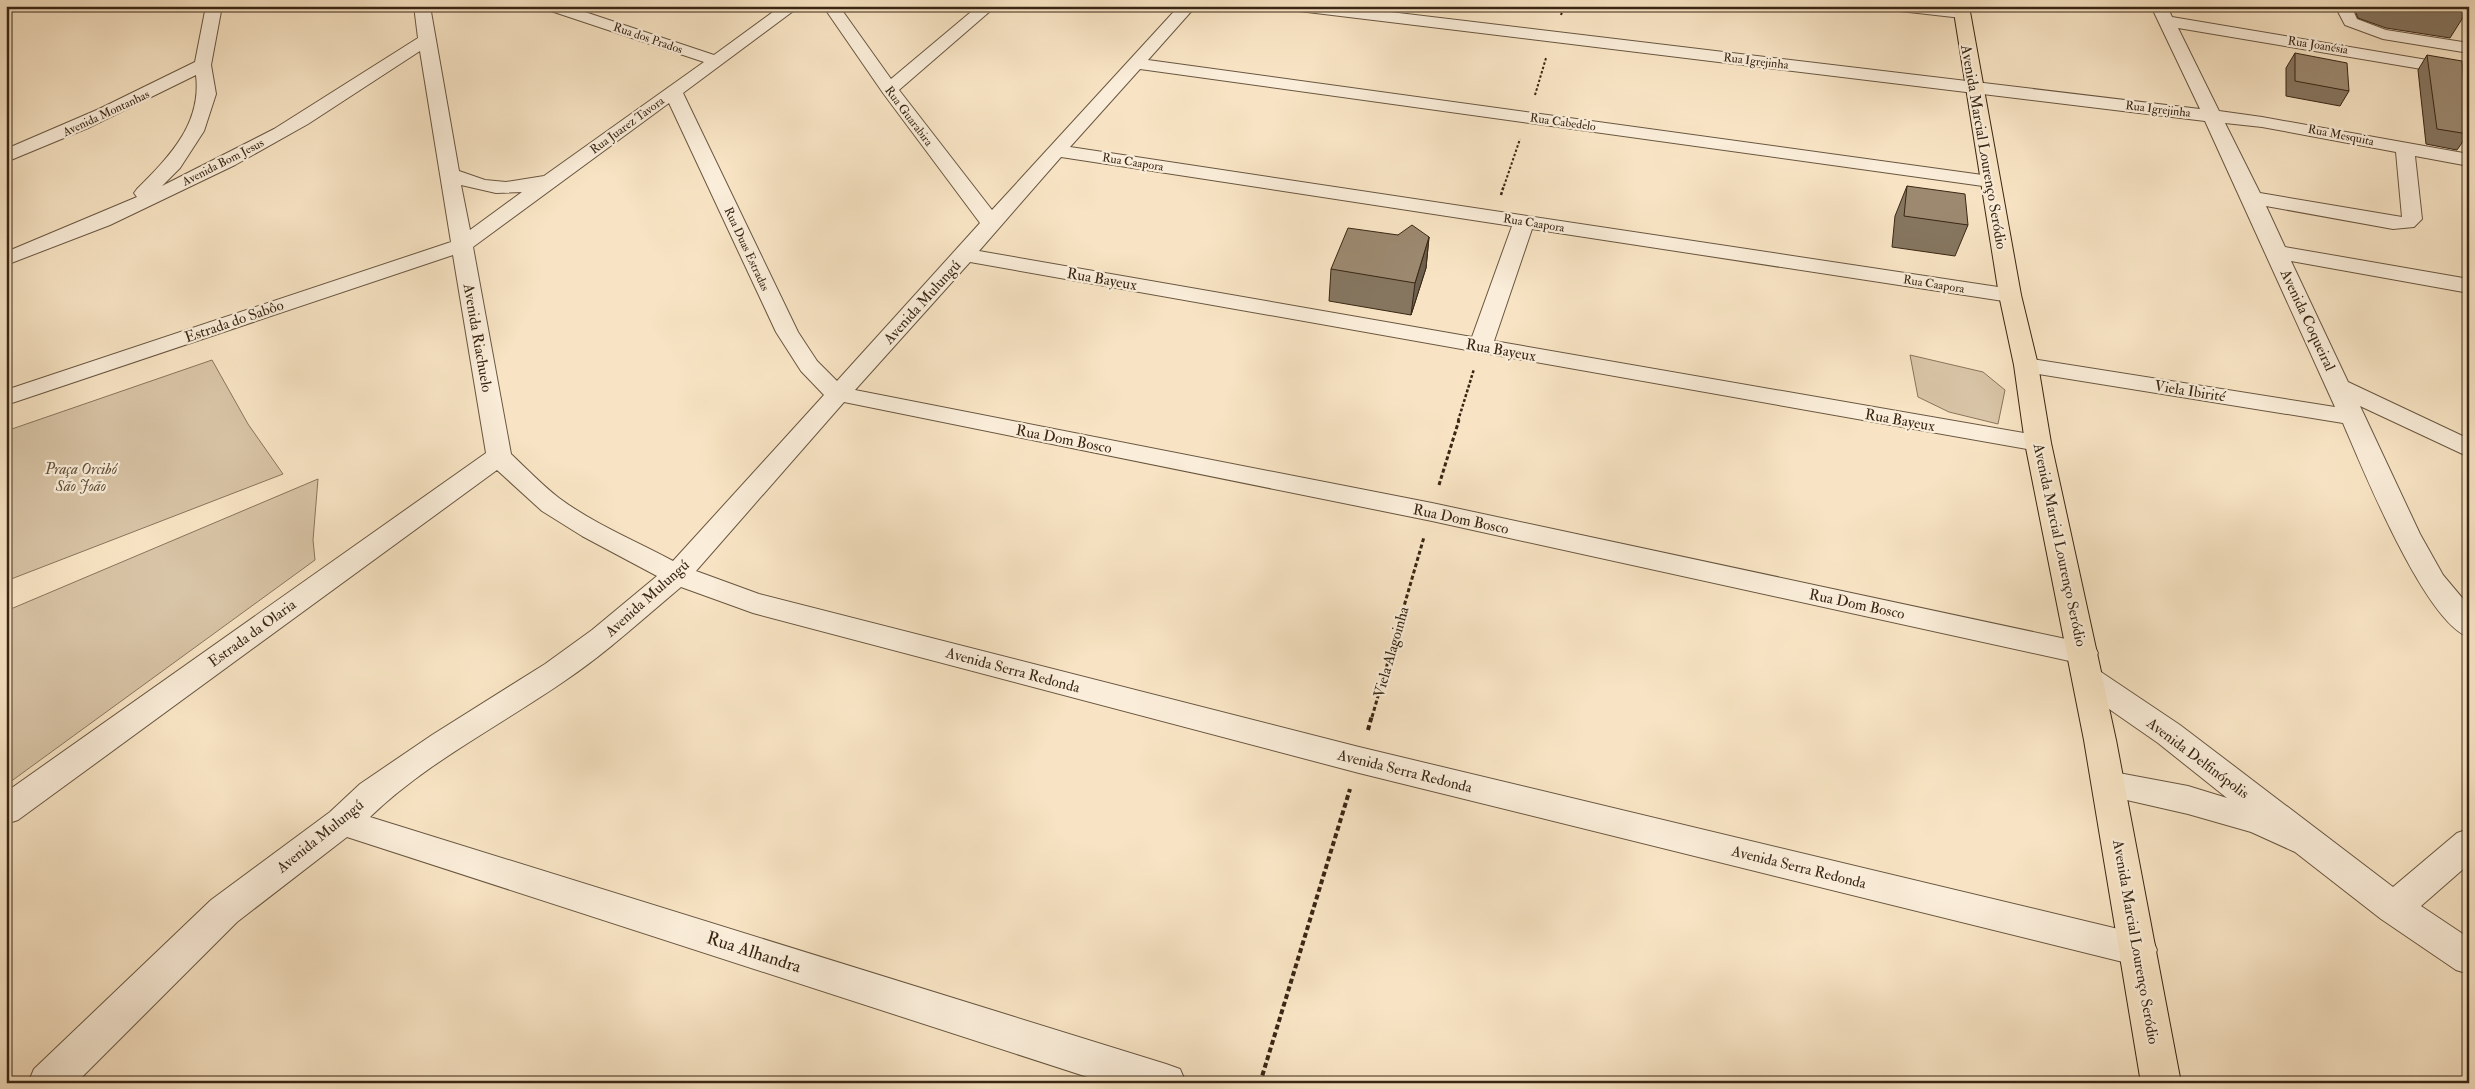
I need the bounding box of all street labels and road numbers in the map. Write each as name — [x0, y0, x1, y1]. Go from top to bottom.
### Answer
street label: Rua dos Prados — [611, 20, 685, 57]
street label: Rua Joanésia — [2287, 33, 2350, 58]
street label: Avenida Marcial Lourenço Seródio — [1956, 42, 2011, 251]
street label: Rua Igrejinha — [1722, 50, 1791, 73]
street label: Rua Guarabira — [881, 83, 937, 150]
street label: Avenida Montanhas — [60, 87, 152, 140]
street label: Rua Juarez Tavora — [587, 93, 668, 157]
street label: Rua Igrejinha — [2124, 98, 2193, 121]
street label: Rua Cabedelo — [1529, 110, 1597, 135]
street label: Rua Mesquita — [2307, 122, 2376, 149]
street label: Avenida Bom Jesus — [179, 135, 267, 190]
street label: Rua Caapora — [1101, 150, 1166, 175]
street label: Rua Duas Estradas — [721, 205, 773, 293]
street label: Rua Caapora — [1502, 211, 1567, 236]
street label: Avenida Mulungú — [879, 256, 965, 349]
street label: Rua Bayeux — [1065, 264, 1139, 295]
street label: Avenida Coqueiral — [2275, 266, 2339, 374]
street label: Rua Caapora — [1902, 272, 1967, 297]
street label: Avenida Riachuelo — [458, 281, 496, 394]
street label: Estrada do Sabôo — [182, 296, 286, 347]
street label: Rua Bayeux — [1464, 335, 1538, 366]
street label: Viela Ibirité — [2153, 376, 2228, 407]
street label: Rua Bayeux — [1863, 405, 1937, 436]
street label: Rua Dom Bosco — [1014, 421, 1113, 458]
street label: Avenida Marcial Lourenço Seródio — [2028, 441, 2090, 648]
street label: Rua Dom Bosco — [1411, 500, 1510, 539]
street label: Avenida Mulungú — [601, 555, 694, 642]
street label: Rua Dom Bosco — [1807, 585, 1906, 624]
street label: Estrada da Olaria — [205, 595, 301, 672]
street label: Viela Alagoinha — [1369, 604, 1414, 700]
street label: Avenida Serra Redonda — [943, 643, 1083, 698]
street label: Avenida Delfinópolis — [2141, 713, 2253, 804]
street label: Avenida Serra Redonda — [1335, 745, 1475, 798]
street label: Avenida Mulungú — [272, 795, 368, 878]
street label: Avenida Marcial Lourenço Seródio — [2108, 837, 2163, 1046]
street label: Avenida Serra Redonda — [1729, 841, 1869, 894]
street label: Rua Alhandra — [704, 926, 805, 979]

